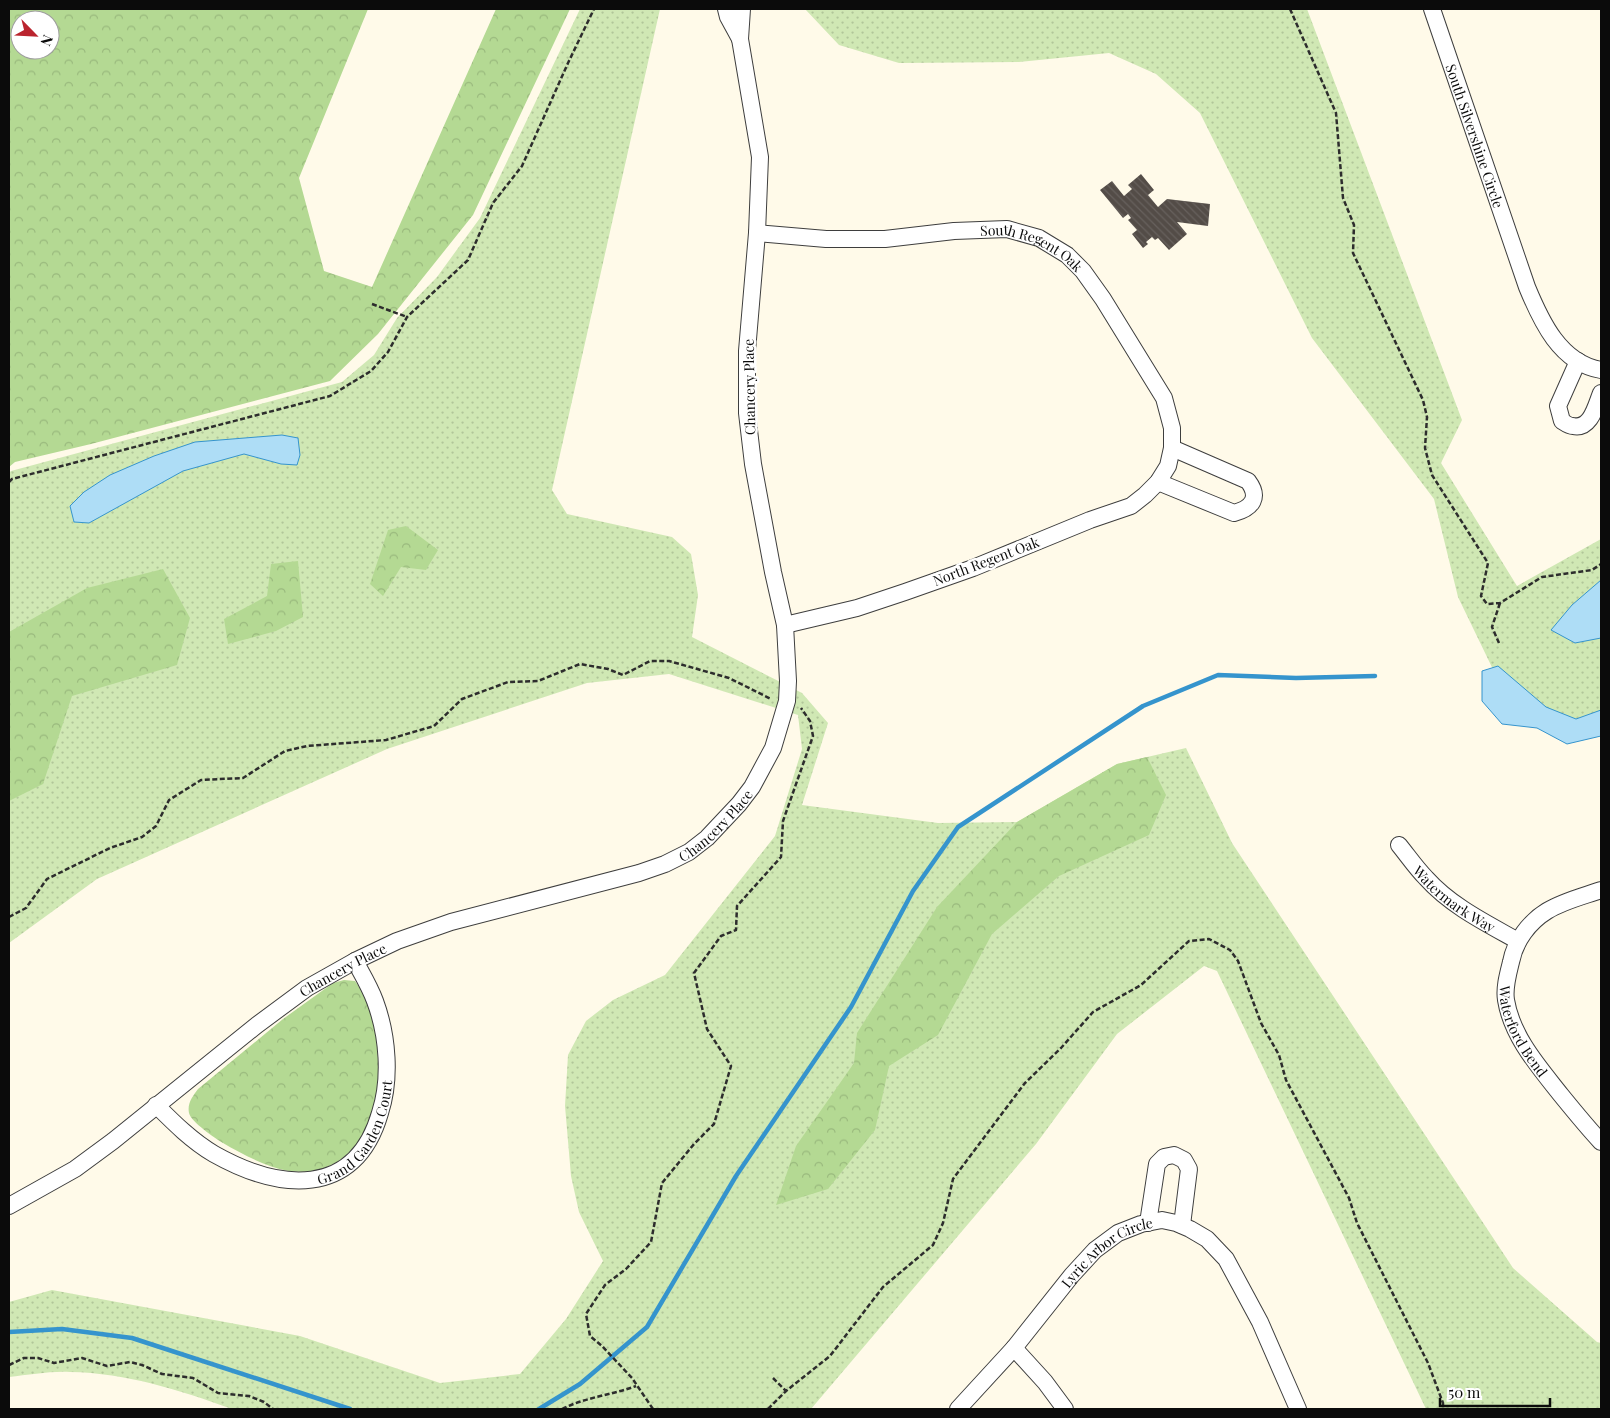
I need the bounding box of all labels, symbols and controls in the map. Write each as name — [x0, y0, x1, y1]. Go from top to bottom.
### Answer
north arrow — [10, 10, 60, 60]
text: N — [37, 32, 58, 49]
street label: South Silvershine Circle — [1442, 61, 1509, 210]
street label: South Regent Oak — [980, 219, 1088, 276]
street label: Chancery Place — [739, 339, 759, 435]
street label: North Regent Oak — [930, 532, 1042, 590]
street label: Chancery Place — [675, 785, 756, 865]
street label: Watermark Way — [1409, 860, 1499, 936]
street label: Chancery Place — [295, 938, 389, 1001]
street label: Waterford Bend — [1496, 984, 1552, 1080]
street label: Grand Garden Court — [315, 1078, 396, 1188]
street label: Lyric Arbor Circle — [1056, 1212, 1154, 1291]
scale bar — [1440, 1376, 1550, 1408]
text: 50 m — [1448, 1382, 1481, 1402]

